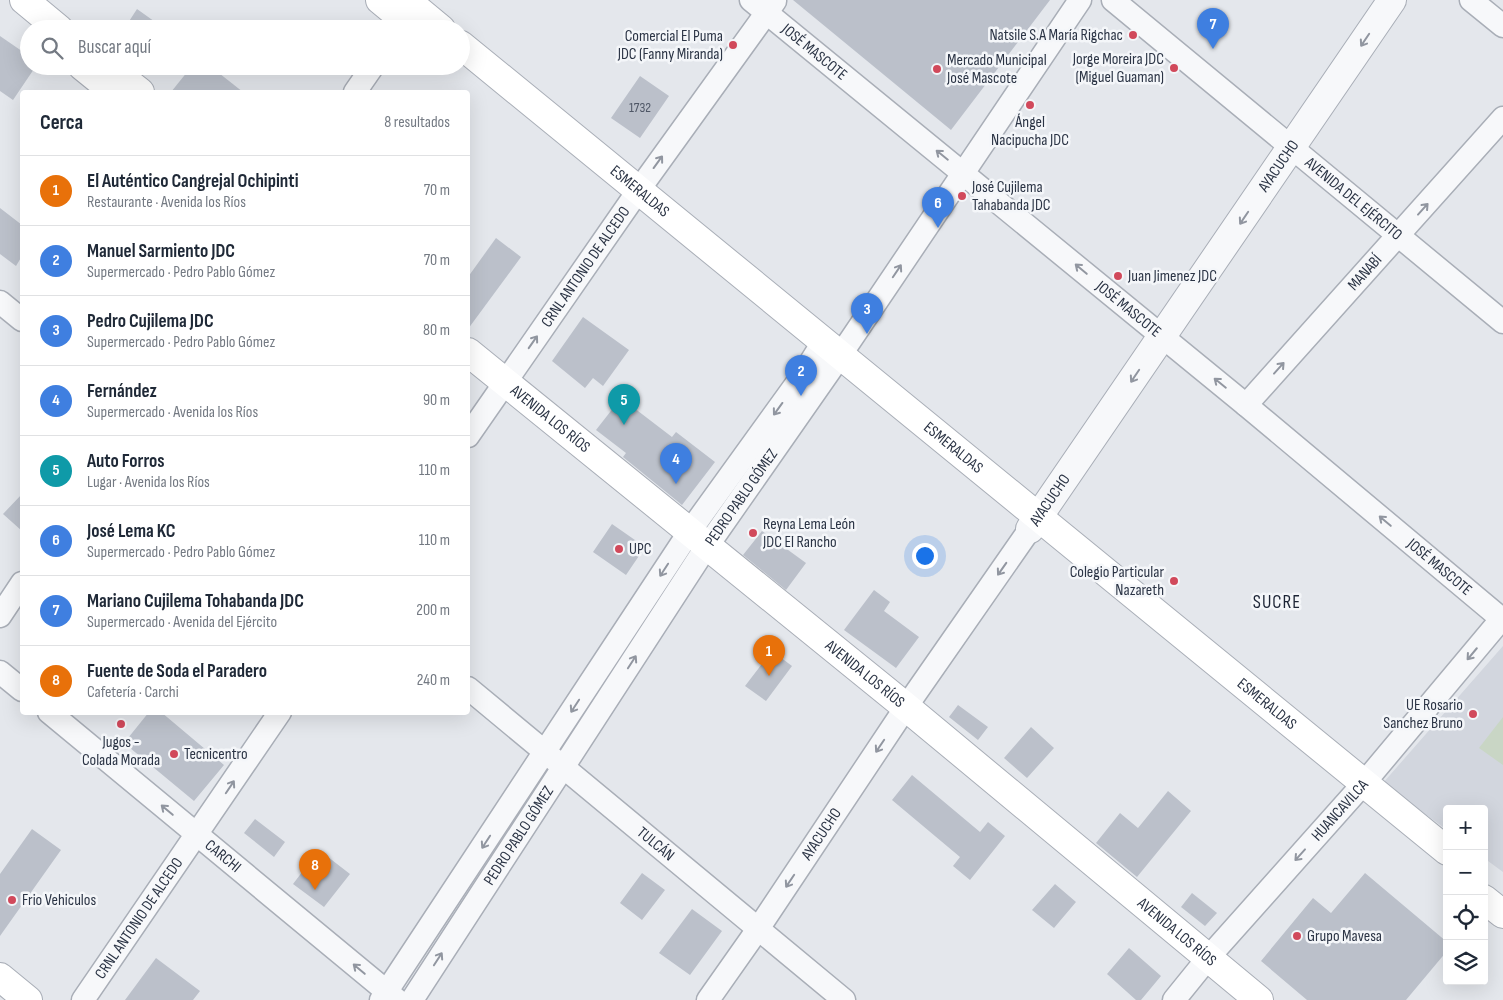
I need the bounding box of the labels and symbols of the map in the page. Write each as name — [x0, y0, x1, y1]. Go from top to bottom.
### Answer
pin: 7 — [1197, 8, 1229, 49]
street label: JOSÉ MASCOTE — [777, 19, 851, 84]
place label: Natsile S.A María Rigchac — [989, 26, 1123, 45]
place label: Comercial El Puma JDC (Fanny Miranda) — [617, 27, 723, 64]
marker: Natsile S.A María Rigchac — [1127, 29, 1139, 41]
one-way arrow — [1360, 33, 1370, 47]
marker: Comercial El Puma JDC (Fanny Miranda) — [727, 39, 739, 51]
place label: Jorge Moreira JDC (Miguel Guaman) — [1072, 50, 1164, 87]
place label: Mercado Municipal José Mascote — [946, 51, 1047, 88]
marker: Jorge Moreira JDC (Miguel Guaman) — [1168, 62, 1180, 74]
marker: Mercado Municipal José Mascote — [931, 63, 943, 75]
house number: 1732 — [629, 99, 651, 116]
marker: Ángel Nacipucha JDC — [1024, 99, 1036, 111]
place label: Ángel Nacipucha JDC — [991, 113, 1069, 150]
street label: AYACUCHO — [1254, 136, 1303, 196]
one-way arrow — [936, 149, 949, 160]
street label: AVENIDA DEL EJÉRCITO — [1300, 152, 1406, 244]
one-way arrow — [653, 156, 663, 170]
street label: ESMERALDAS — [606, 161, 673, 221]
place label: José Cujilema Tahabanda JDC — [971, 178, 1051, 215]
pin: 6 — [922, 187, 954, 228]
marker: José Cujilema Tahabanda JDC — [956, 190, 968, 202]
one-way arrow — [1417, 202, 1428, 215]
street label: CRNL ANTONIO DE ALCEDO — [537, 203, 634, 331]
one-way arrow — [1239, 211, 1249, 225]
street label: MANABÍ — [1344, 251, 1386, 294]
one-way arrow — [1075, 263, 1088, 274]
one-way arrow — [893, 264, 903, 278]
place label: Juan Jimenez JDC — [1127, 267, 1217, 286]
marker: Juan Jimenez JDC — [1112, 270, 1124, 282]
street label: JOSÉ MASCOTE — [1091, 276, 1165, 341]
pin: 3 — [851, 293, 883, 334]
one-way arrow — [528, 335, 538, 349]
pin: 2 — [785, 355, 817, 396]
one-way arrow — [1273, 362, 1285, 375]
one-way arrow — [1130, 369, 1140, 383]
one-way arrow — [1214, 378, 1227, 389]
street label: AVENIDA LOS RÍOS — [506, 380, 594, 457]
pin: 5 — [608, 384, 640, 425]
one-way arrow — [773, 402, 783, 416]
street label: ESMERALDAS — [920, 418, 987, 477]
pin: 4 — [660, 443, 692, 484]
street label: PEDRO PABLO GÓMEZ — [701, 445, 782, 550]
street label: AYACUCHO — [1025, 471, 1074, 530]
place label: Reyna Lema León JDC El Rancho — [762, 515, 855, 552]
one-way arrow — [1379, 516, 1392, 527]
marker: Reyna Lema León JDC El Rancho — [747, 527, 759, 539]
street label: JOSÉ MASCOTE — [1403, 534, 1476, 599]
place label: UPC — [629, 540, 652, 559]
marker: UPC — [613, 543, 625, 555]
your location — [912, 543, 938, 569]
one-way arrow — [997, 562, 1007, 576]
one-way arrow — [659, 563, 669, 577]
place label: Colegio Particular Nazareth — [1070, 563, 1164, 600]
marker: Colegio Particular Nazareth — [1168, 575, 1180, 587]
district label: SUCRE — [1253, 591, 1301, 614]
pin: 1 — [753, 635, 785, 676]
street label: AVENIDA LOS RÍOS — [821, 635, 909, 712]
one-way arrow — [1466, 647, 1477, 660]
one-way arrow — [627, 655, 637, 669]
street label: ESMERALDAS — [1233, 674, 1301, 734]
place label: UE Rosario Sanchez Bruno — [1383, 696, 1463, 733]
one-way arrow — [570, 699, 580, 713]
marker: UE Rosario Sanchez Bruno — [1467, 708, 1479, 720]
marker: Jugos - Colada Morada — [115, 718, 127, 730]
place label: Jugos - Colada Morada — [82, 733, 160, 770]
one-way arrow — [875, 739, 885, 753]
place label: Tecnicentro — [184, 745, 248, 764]
marker: Tecnicentro — [168, 748, 180, 760]
street label: HUANCAVILCA — [1307, 775, 1372, 845]
one-way arrow — [225, 781, 235, 795]
street label: PEDRO PABLO GÓMEZ — [480, 782, 558, 889]
one-way arrow — [160, 804, 173, 815]
street label: AYACUCHO — [797, 804, 845, 864]
street label: TULCÁN — [633, 823, 678, 865]
one-way arrow — [480, 835, 491, 849]
street label: CARCHI — [201, 836, 245, 876]
one-way arrow — [1294, 848, 1306, 861]
pin: 8 — [299, 849, 331, 890]
street label: CRNL ANTONIO DE ALCEDO — [91, 854, 187, 982]
one-way arrow — [785, 874, 795, 888]
place label: Frio Vehiculos — [22, 891, 96, 910]
street label: AVENIDA LOS RÍOS — [1133, 893, 1220, 970]
marker: Frio Vehiculos — [6, 894, 18, 906]
place label: Grupo Mavesa — [1307, 927, 1382, 946]
marker: Grupo Mavesa — [1291, 930, 1303, 942]
one-way arrow — [433, 952, 443, 966]
one-way arrow — [353, 963, 366, 974]

